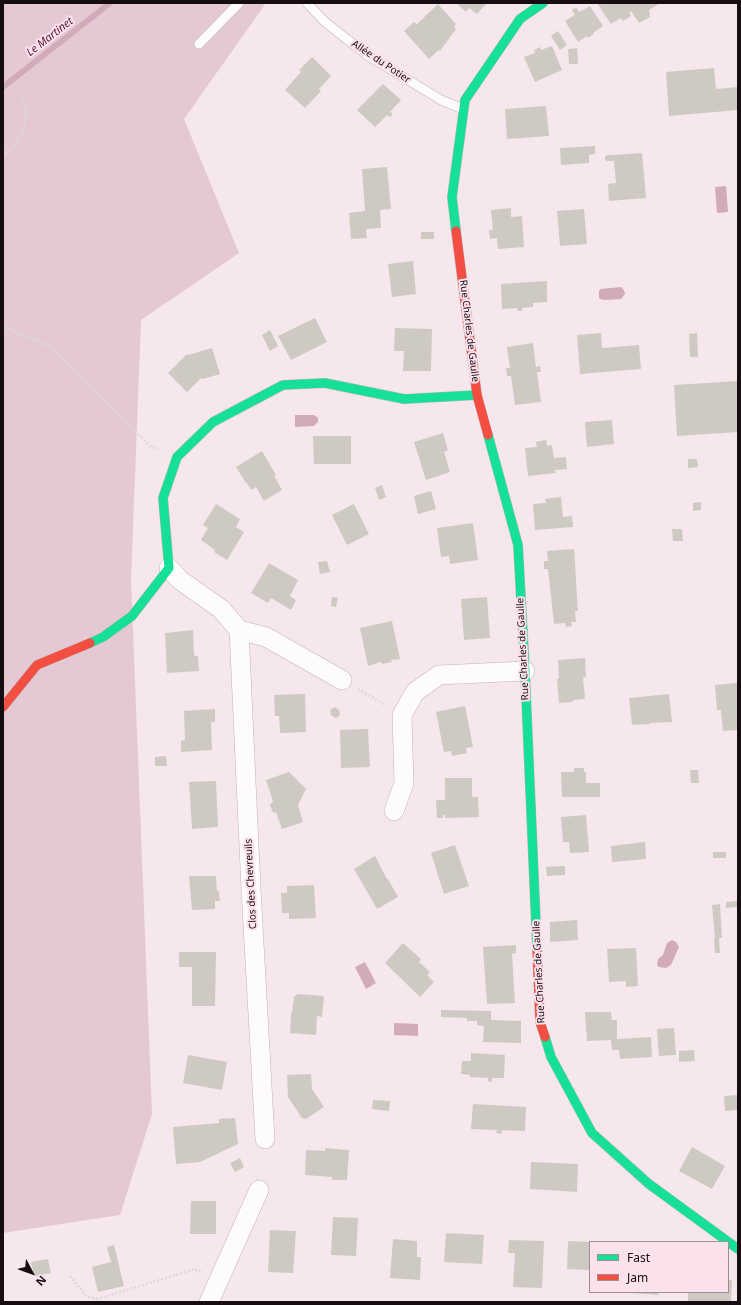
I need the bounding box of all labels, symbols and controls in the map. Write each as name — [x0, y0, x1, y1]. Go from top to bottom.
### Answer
water label: Le Martinet — [24, 15, 76, 59]
street label: Allée du Potier — [349, 38, 413, 86]
street label: Rue Charles de Gaulle — [457, 279, 481, 383]
street label: Rue Charles de Gaulle — [514, 597, 532, 701]
street label: Clos des Chevreuils — [243, 839, 259, 929]
street label: Rue Charles de Gaulle — [530, 920, 548, 1024]
legend — [589, 1241, 729, 1293]
text: Fast — [627, 1249, 650, 1266]
north arrow — [12, 1253, 52, 1293]
text: Jam — [627, 1269, 648, 1286]
text: N — [33, 1273, 50, 1289]

